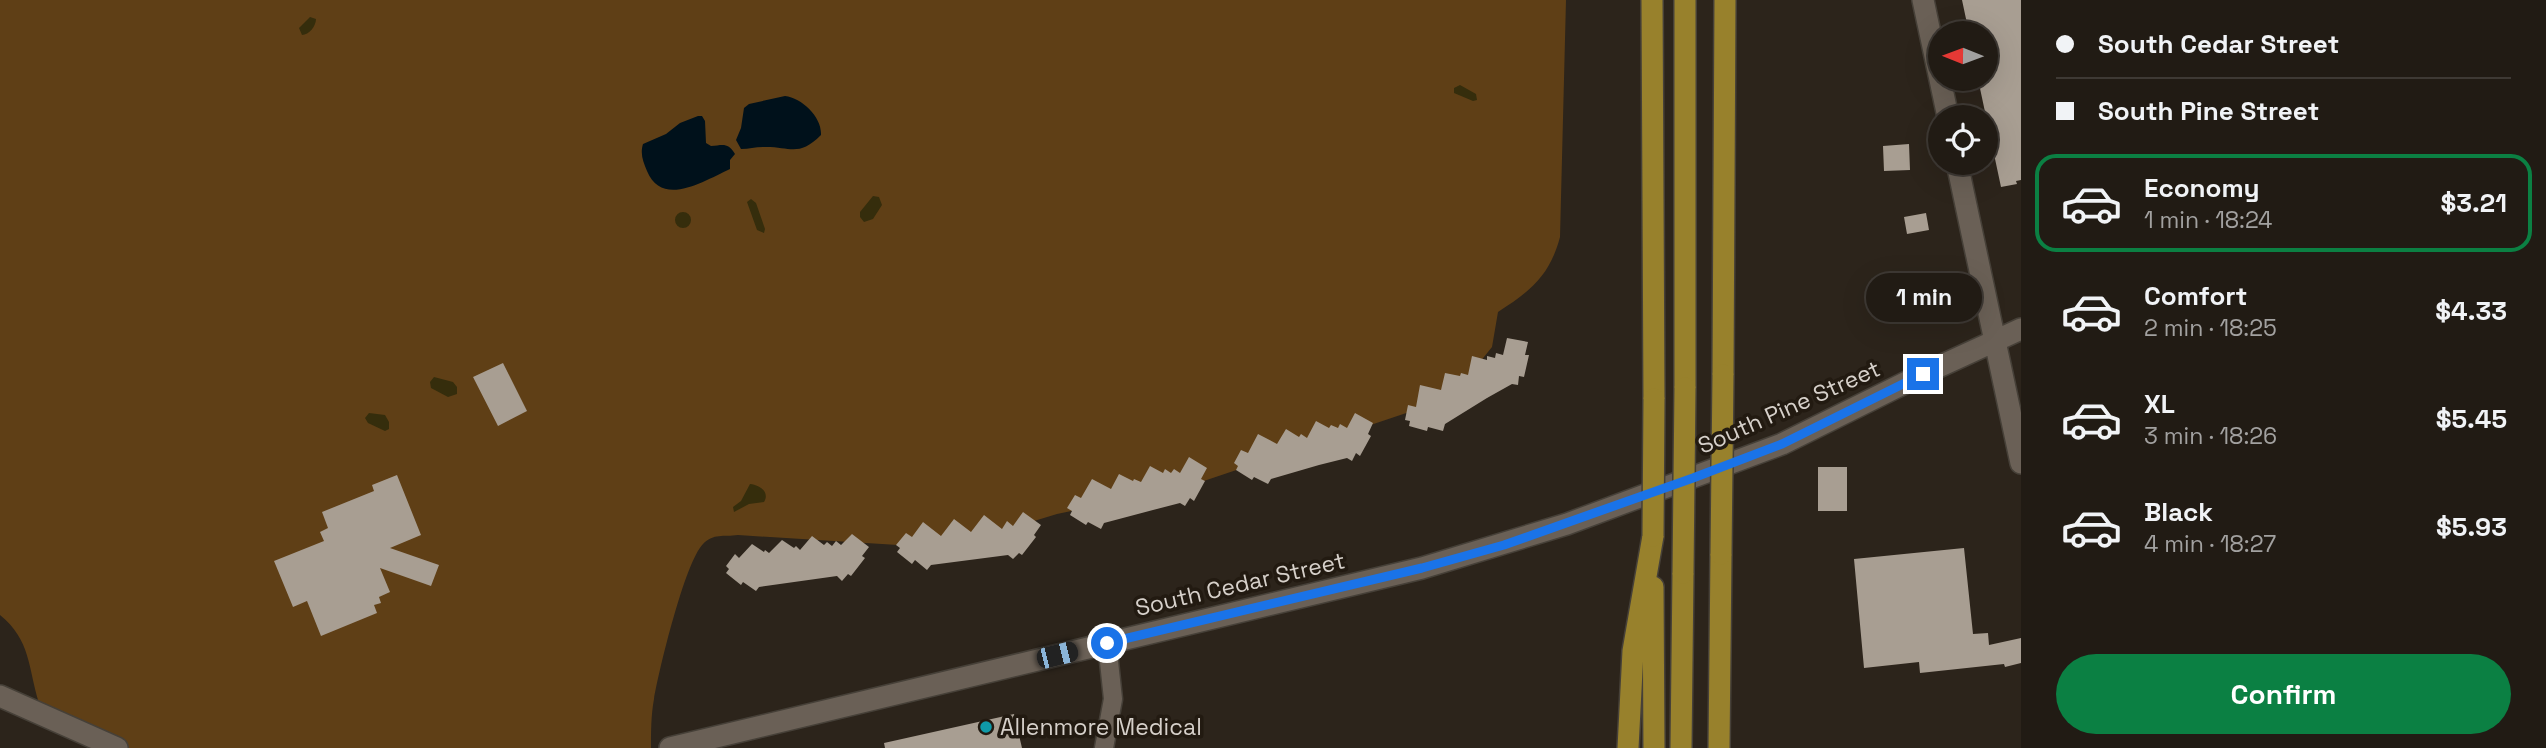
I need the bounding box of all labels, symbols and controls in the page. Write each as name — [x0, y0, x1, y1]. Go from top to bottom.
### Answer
north arrow — [1928, 21, 1998, 91]
map controls — [1928, 21, 1998, 175]
text: South Cedar Street — [2098, 27, 2339, 61]
text: South Pine Street — [2098, 94, 2319, 128]
button: locate — [1928, 105, 1998, 175]
text: Economy — [2144, 171, 2260, 205]
icon: car — [2060, 172, 2123, 235]
text: $3.21 — [2440, 186, 2507, 220]
text: 1 min · 18:24 — [2144, 205, 2273, 235]
callout: 1 min — [1865, 272, 1981, 322]
text: Comfort — [2144, 279, 2247, 313]
icon: car — [2060, 280, 2123, 343]
text: 1 min — [1896, 282, 1952, 312]
text: $4.33 — [2435, 294, 2507, 328]
text: 2 min · 18:25 — [2144, 313, 2277, 343]
street label: South Pine Street — [1693, 353, 1885, 461]
route end — [1907, 358, 1939, 390]
text: XL — [2144, 387, 2175, 421]
icon: car — [2060, 388, 2123, 451]
text: $5.45 — [2436, 402, 2507, 436]
text: 3 min · 18:26 — [2144, 421, 2277, 451]
text: Black — [2144, 495, 2213, 529]
icon: car — [2060, 496, 2123, 559]
text: $5.93 — [2436, 510, 2507, 544]
text: 4 min · 18:27 — [2144, 529, 2276, 559]
street label: South Cedar Street — [1132, 545, 1348, 623]
route start — [1091, 627, 1123, 659]
car — [1035, 640, 1080, 670]
button: Confirm — [2056, 654, 2511, 734]
place label: Allenmore Medical — [1000, 712, 1202, 742]
marker: Allenmore Medical — [978, 719, 994, 735]

